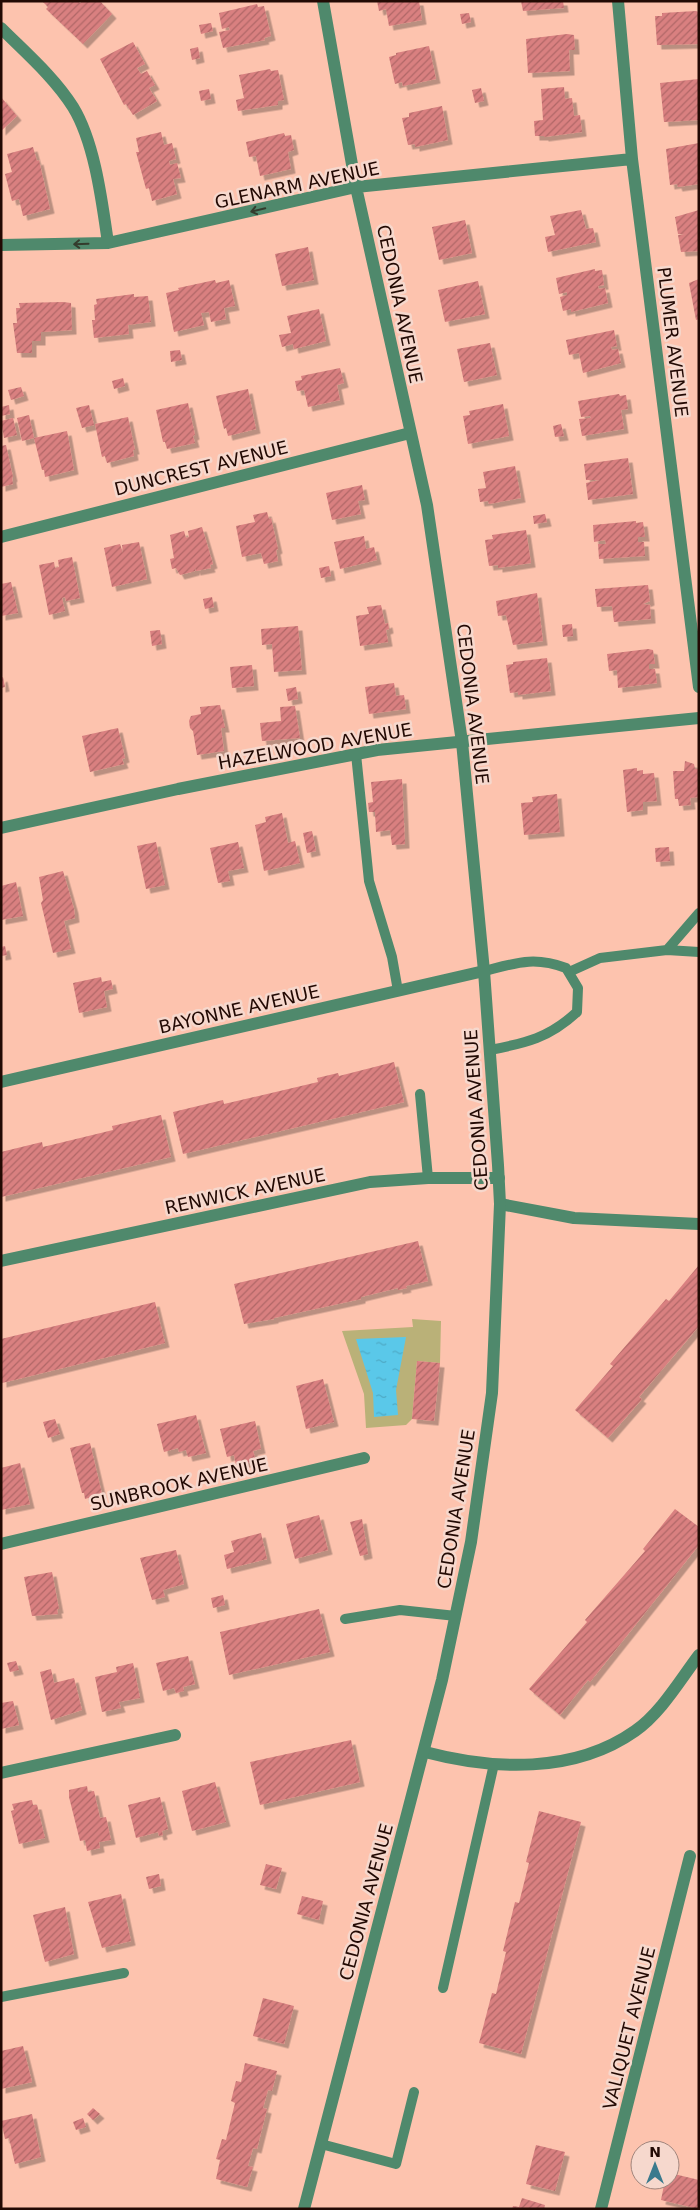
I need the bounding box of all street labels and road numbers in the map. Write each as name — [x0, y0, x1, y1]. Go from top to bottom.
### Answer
street label: GLENARM AVENUE — [213, 157, 381, 213]
street label: CEDONIA AVENUE — [373, 223, 427, 385]
street label: PLUMER AVENUE — [653, 266, 693, 418]
street label: DUNCREST AVENUE — [112, 436, 290, 500]
street label: CEDONIA AVENUE — [453, 623, 493, 785]
street label: HAZELWOOD AVENUE — [216, 719, 414, 773]
street label: BAYONNE AVENUE — [157, 980, 321, 1038]
street label: CEDONIA AVENUE — [460, 1029, 492, 1191]
street label: RENWICK AVENUE — [163, 1164, 327, 1218]
street label: CEDONIA AVENUE — [433, 1428, 479, 1590]
street label: SUNBROOK AVENUE — [88, 1453, 270, 1515]
street label: CEDONIA AVENUE — [335, 1821, 397, 1983]
street label: VALIQUET AVENUE — [599, 1944, 659, 2112]

